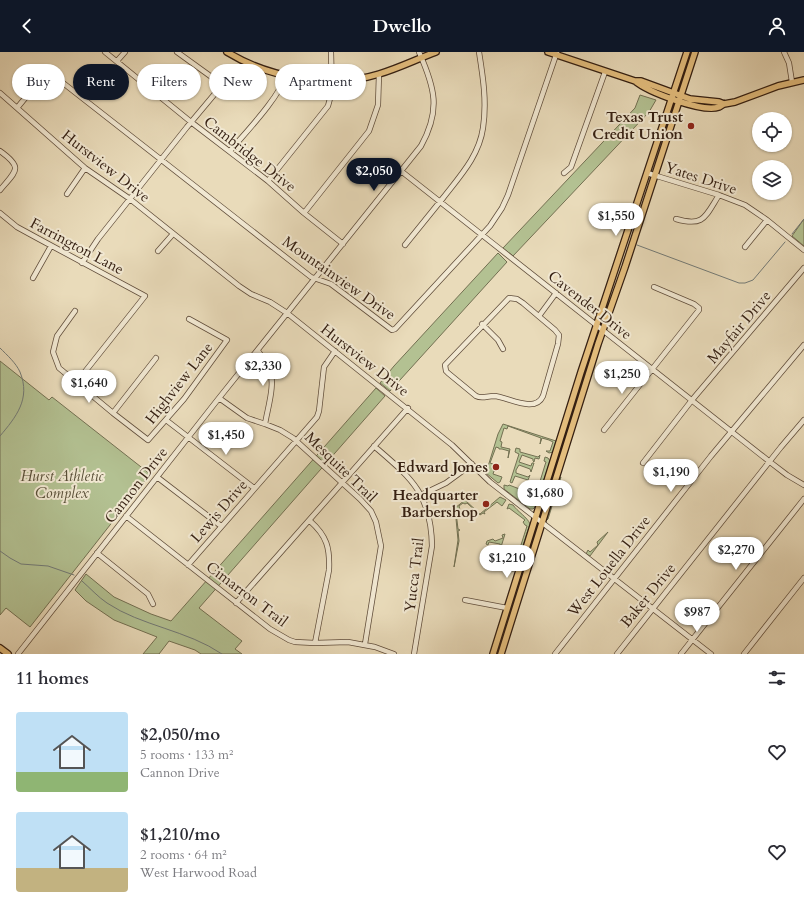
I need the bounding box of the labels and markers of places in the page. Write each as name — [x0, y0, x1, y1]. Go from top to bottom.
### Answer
place label: Texas Trust Credit Union — [592, 107, 684, 144]
marker: Texas Trust Credit Union — [686, 121, 696, 131]
pin: $2,050 — [341, 158, 407, 192]
pin: $1,550 — [583, 203, 649, 237]
pin: $2,330 — [230, 353, 296, 387]
pin: $1,250 — [589, 361, 655, 395]
pin: $1,640 — [56, 370, 122, 404]
pin: $1,450 — [193, 422, 259, 456]
place label: Edward Jones — [397, 457, 488, 477]
pin: $1,190 — [638, 459, 704, 493]
marker: Edward Jones — [491, 462, 501, 472]
pin: $1,680 — [512, 480, 578, 514]
place label: Headquarter Barbershop — [392, 485, 479, 522]
marker: Headquarter Barbershop — [481, 499, 491, 509]
pin: $2,270 — [703, 537, 769, 571]
pin: $1,210 — [474, 545, 540, 579]
pin: $987 — [673, 599, 721, 633]

